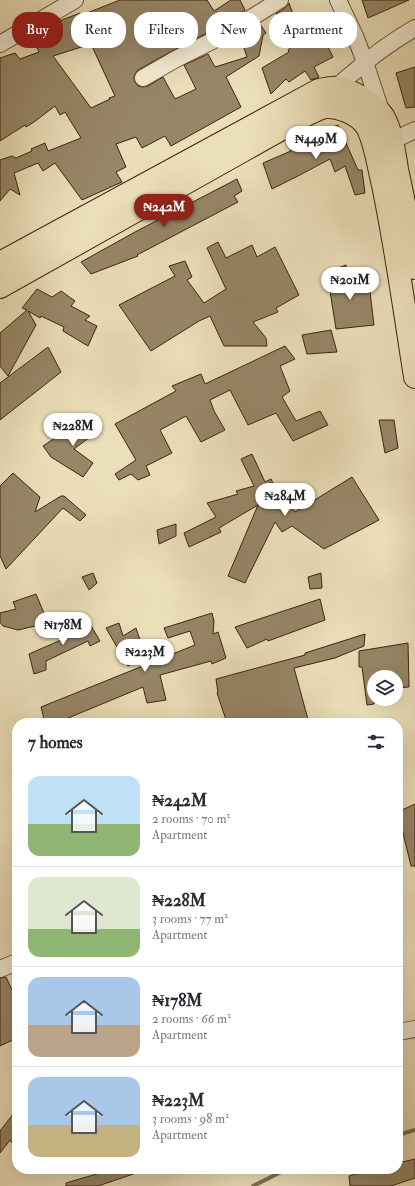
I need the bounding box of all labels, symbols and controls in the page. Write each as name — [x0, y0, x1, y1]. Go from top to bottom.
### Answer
chip: Buy — [12, 12, 63, 48]
chip: Rent — [71, 12, 126, 48]
chip: Filters — [134, 12, 198, 48]
chip: New — [206, 12, 261, 48]
chip: Apartment — [269, 12, 357, 48]
pin: ₦449M — [288, 126, 344, 160]
text: ₦449M — [295, 131, 337, 147]
pin: ₦242M — [136, 194, 192, 228]
text: ₦242M — [143, 199, 185, 215]
pin: ₦201M — [322, 267, 378, 301]
text: ₦201M — [330, 272, 370, 288]
pin: ₦228M — [45, 413, 101, 447]
text: ₦228M — [52, 418, 94, 434]
pin: ₦284M — [257, 483, 313, 517]
text: ₦284M — [264, 488, 306, 504]
pin: ₦178M — [35, 612, 91, 646]
text: ₦178M — [44, 617, 82, 633]
pin: ₦223M — [117, 639, 173, 673]
text: ₦223M — [125, 644, 165, 660]
map controls — [367, 670, 403, 706]
button: layers — [367, 670, 403, 706]
icon: filters — [365, 731, 387, 753]
text: 7 homes — [28, 732, 83, 753]
text: ₦242M — [152, 790, 207, 811]
icon: home — [60, 792, 108, 840]
text: 2 rooms · 70 m² — [152, 811, 230, 827]
text: Apartment — [152, 827, 208, 843]
text: ₦228M — [152, 890, 206, 911]
icon: home — [60, 893, 108, 941]
text: 3 rooms · 77 m² — [152, 911, 228, 927]
text: Apartment — [152, 927, 208, 943]
text: ₦178M — [152, 990, 203, 1011]
icon: home — [60, 993, 108, 1041]
text: 2 rooms · 66 m² — [152, 1011, 231, 1027]
text: Apartment — [152, 1027, 208, 1043]
text: ₦223M — [152, 1090, 204, 1111]
icon: home — [60, 1093, 108, 1141]
text: 3 rooms · 98 m² — [152, 1111, 229, 1127]
text: Apartment — [152, 1127, 208, 1143]

